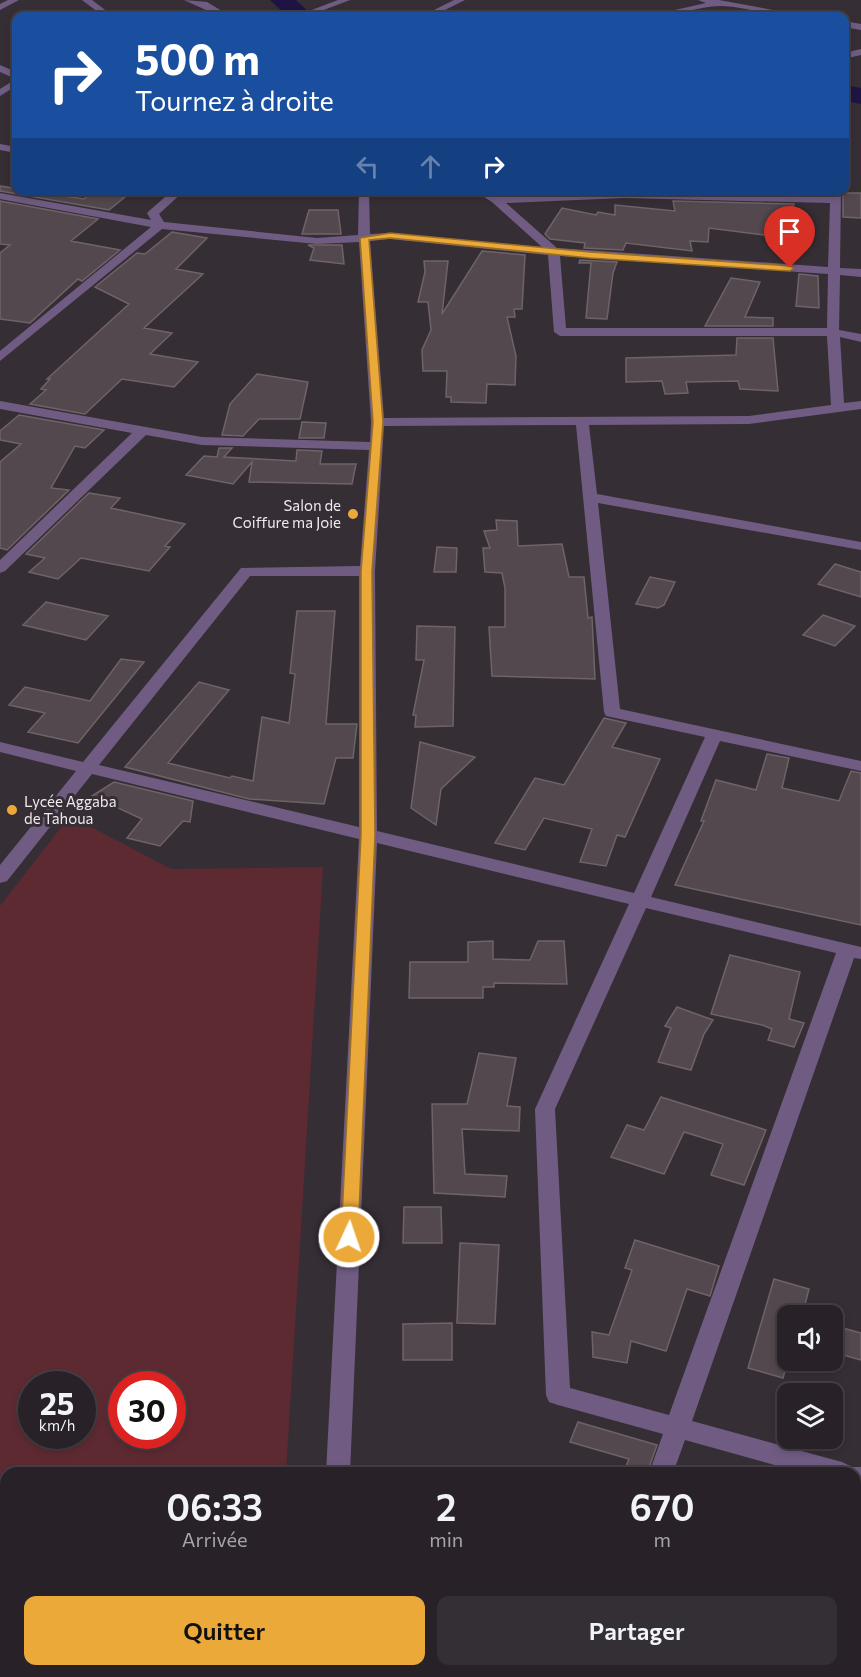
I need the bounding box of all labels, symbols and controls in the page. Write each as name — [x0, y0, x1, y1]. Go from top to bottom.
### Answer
text: 500 m — [135, 32, 260, 84]
icon: right — [36, 36, 114, 114]
text: Tournez à droite — [135, 84, 334, 117]
icon: left — [351, 150, 384, 183]
icon: ahead — [414, 150, 447, 183]
icon: right — [477, 150, 510, 183]
pin — [764, 206, 815, 268]
icon: arrive — [773, 215, 806, 248]
place label: Salon de Coiffure ma Joie — [233, 496, 341, 531]
marker: Salon de Coiffure ma Joie — [346, 507, 360, 521]
place label: Lycée Aggaba de Tahoua — [24, 792, 117, 827]
marker: Lycée Aggaba de Tahoua — [5, 803, 19, 817]
position arrow — [317, 1205, 381, 1269]
map controls — [777, 1305, 843, 1449]
button: sound — [777, 1305, 843, 1371]
speed limit sign: 30 — [108, 1371, 186, 1449]
button: layers — [777, 1383, 843, 1449]
text: 25 — [40, 1384, 74, 1421]
text: km/h — [39, 1416, 75, 1434]
text: 06:33 — [166, 1484, 263, 1528]
text: 2 — [436, 1484, 456, 1528]
text: 670 — [630, 1484, 695, 1528]
text: Arrivée — [182, 1527, 248, 1551]
text: min — [429, 1527, 463, 1551]
text: m — [653, 1527, 671, 1551]
button: Quitter — [24, 1596, 425, 1665]
button: Partager — [437, 1596, 837, 1665]

